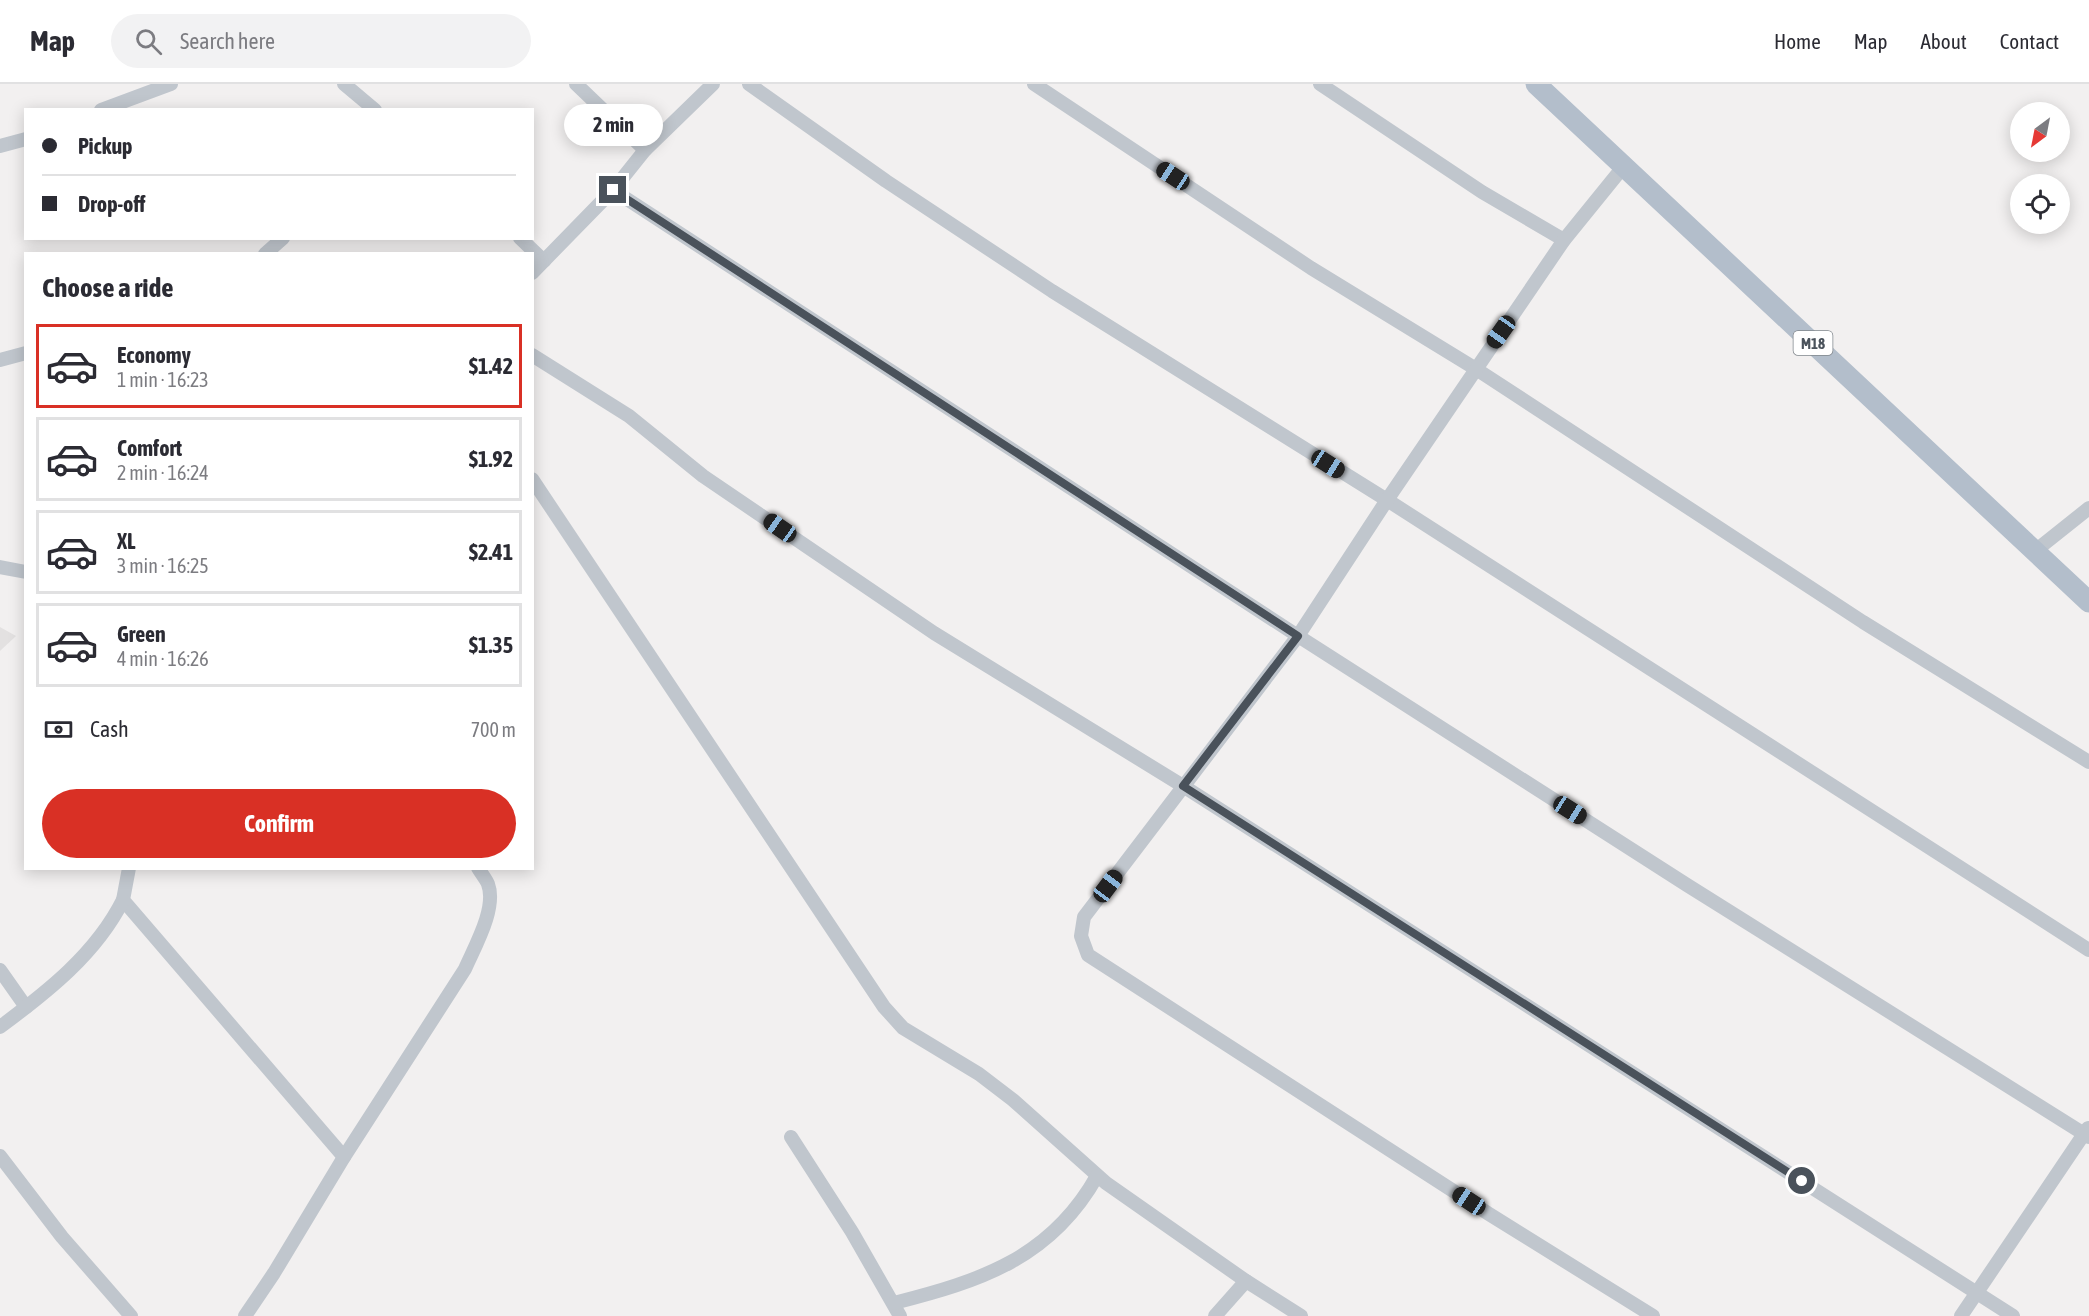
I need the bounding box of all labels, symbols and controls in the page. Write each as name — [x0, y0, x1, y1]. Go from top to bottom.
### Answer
search box — [111, 14, 531, 68]
text: Map — [30, 25, 75, 57]
icon: search — [132, 25, 165, 58]
text: Search here — [180, 28, 275, 54]
text: Home — [1774, 29, 1821, 53]
text: Map — [1854, 29, 1888, 53]
text: About — [1921, 29, 1967, 53]
text: Contact — [2000, 29, 2059, 53]
north arrow — [2010, 102, 2070, 162]
map controls — [2010, 102, 2070, 234]
callout: 2 min — [564, 103, 662, 145]
text: 2 min — [593, 113, 634, 136]
text: Pickup — [78, 133, 133, 159]
car — [1153, 159, 1193, 193]
button: locate — [2010, 174, 2070, 234]
route end — [599, 176, 626, 203]
text: Drop-off — [78, 191, 145, 217]
text: Choose a ride — [42, 272, 174, 303]
car — [1483, 312, 1519, 352]
road number: M18 — [1794, 331, 1832, 355]
icon: car — [45, 339, 99, 393]
text: Economy — [117, 342, 191, 368]
text: $1.42 — [469, 353, 513, 379]
text: 1 min · 16:23 — [117, 368, 209, 391]
icon: car — [45, 432, 99, 486]
text: Comfort — [117, 435, 182, 461]
text: $1.92 — [469, 446, 513, 472]
car — [1308, 447, 1348, 481]
text: 2 min · 16:24 — [117, 461, 209, 484]
car — [760, 510, 800, 546]
icon: car — [45, 525, 99, 579]
text: XL — [117, 528, 135, 554]
text: $2.41 — [469, 539, 513, 565]
text: 3 min · 16:25 — [117, 554, 209, 577]
icon: car — [45, 618, 99, 672]
text: Green — [117, 621, 166, 647]
text: $1.35 — [469, 632, 513, 658]
text: 4 min · 16:26 — [117, 647, 209, 670]
icon: cash — [42, 713, 75, 746]
text: Cash — [90, 716, 129, 742]
text: 700 m — [471, 718, 516, 741]
button: Confirm — [42, 789, 516, 858]
car — [1550, 793, 1590, 827]
car — [1090, 866, 1126, 906]
route start — [1788, 1167, 1815, 1194]
car — [1449, 1184, 1489, 1218]

